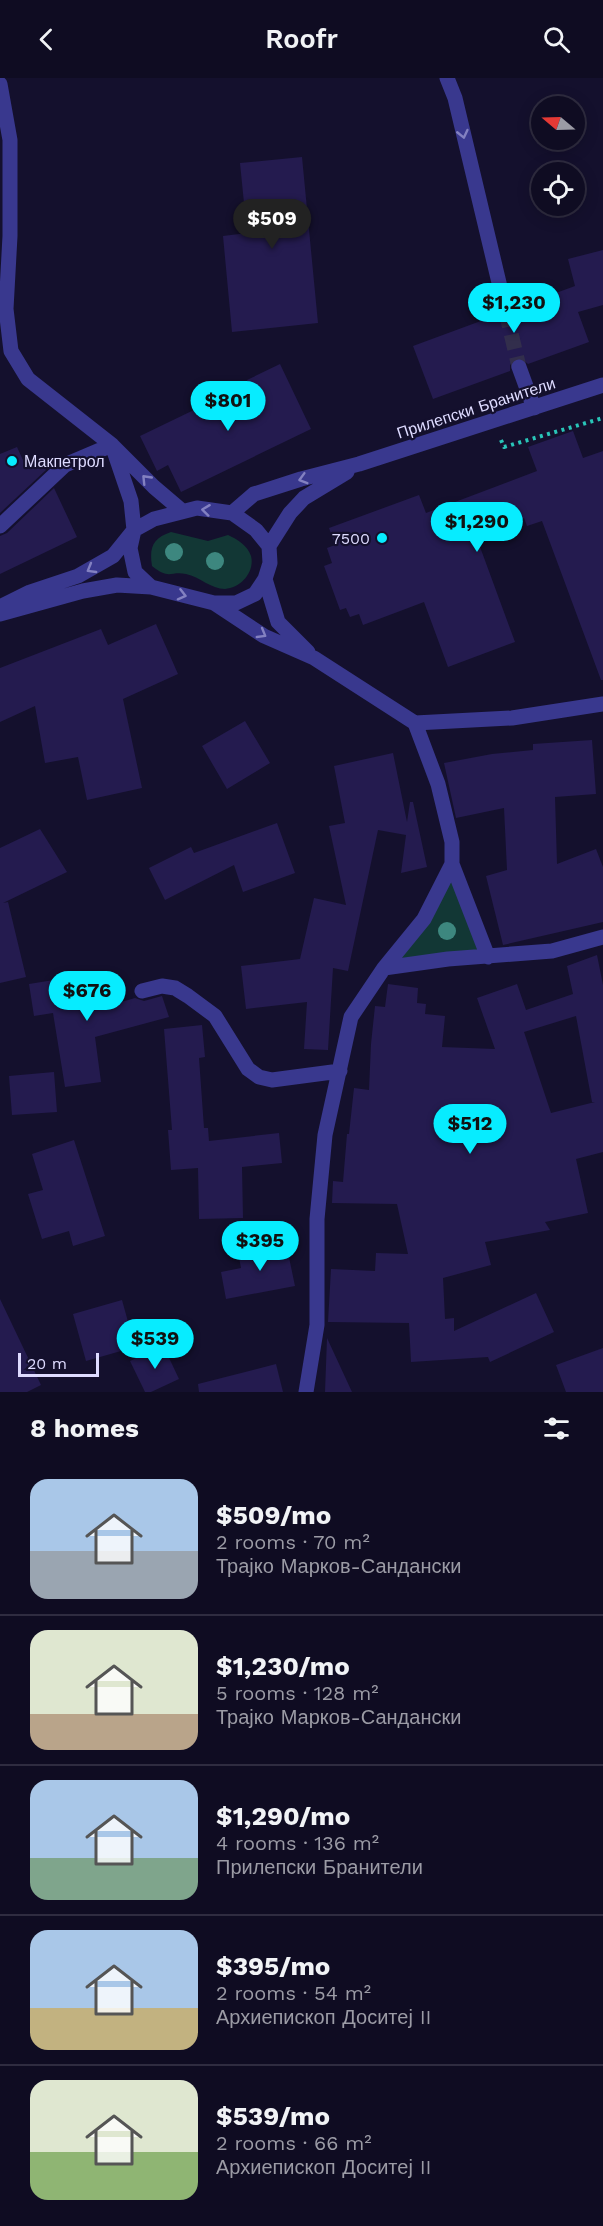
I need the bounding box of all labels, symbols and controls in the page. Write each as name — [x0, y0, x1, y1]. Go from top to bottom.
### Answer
icon: back — [30, 23, 63, 56]
text: Roofr — [265, 23, 338, 55]
icon: search — [540, 23, 573, 56]
north arrow — [531, 96, 585, 150]
map controls — [531, 96, 585, 216]
one-way arrow — [456, 129, 469, 139]
button: locate — [531, 162, 585, 216]
pin: $509 — [236, 199, 308, 250]
text: $509 — [247, 206, 297, 230]
pin: $1,230 — [465, 283, 563, 334]
text: $1,230 — [482, 290, 546, 314]
street label: Прилепски Бранители — [394, 373, 558, 443]
pin: $801 — [192, 381, 264, 432]
text: $801 — [205, 388, 251, 412]
place label: Макпетрол — [24, 452, 105, 471]
marker: Макпетрол — [5, 454, 19, 468]
one-way arrow — [298, 471, 308, 484]
one-way arrow — [142, 475, 153, 485]
pin: $1,290 — [428, 502, 526, 553]
one-way arrow — [202, 504, 211, 516]
text: $1,290 — [445, 509, 509, 533]
place label: 7500 — [332, 529, 370, 548]
marker: 7500 — [375, 531, 389, 545]
one-way arrow — [87, 562, 97, 573]
one-way arrow — [177, 588, 187, 601]
one-way arrow — [256, 627, 266, 639]
pin: $676 — [51, 971, 123, 1022]
text: $676 — [63, 978, 111, 1002]
pin: $512 — [434, 1104, 506, 1155]
text: $512 — [447, 1111, 493, 1135]
pin: $395 — [224, 1221, 296, 1272]
text: $395 — [236, 1228, 284, 1252]
pin: $539 — [119, 1319, 191, 1370]
text: $539 — [131, 1326, 179, 1350]
scale bar — [18, 1350, 99, 1378]
text: 20 m — [27, 1354, 67, 1373]
icon: filters — [540, 1412, 573, 1445]
text: 8 homes — [30, 1413, 139, 1443]
text: $509/mo — [216, 1500, 331, 1530]
icon: home — [78, 1503, 150, 1575]
text: 2 rooms · 70 m² — [216, 1530, 370, 1554]
text: Трајко Марков-Сандански — [216, 1554, 461, 1578]
text: $1,230/mo — [216, 1651, 350, 1681]
icon: home — [78, 1654, 150, 1726]
text: 5 rooms · 128 m² — [216, 1681, 379, 1705]
text: Трајко Марков-Сандански — [216, 1705, 461, 1729]
text: $1,290/mo — [216, 1801, 350, 1831]
icon: home — [78, 1804, 150, 1876]
text: 4 rooms · 136 m² — [216, 1831, 379, 1855]
text: Прилепски Бранители — [216, 1855, 423, 1879]
text: $395/mo — [216, 1951, 330, 1981]
icon: home — [78, 1954, 150, 2026]
text: 2 rooms · 54 m² — [216, 1981, 371, 2005]
text: Архиепископ Доситеј II — [216, 2005, 432, 2029]
text: $539/mo — [216, 2101, 330, 2131]
icon: home — [78, 2104, 150, 2176]
text: 2 rooms · 66 m² — [216, 2131, 372, 2155]
text: Архиепископ Доситеј II — [216, 2155, 432, 2179]

